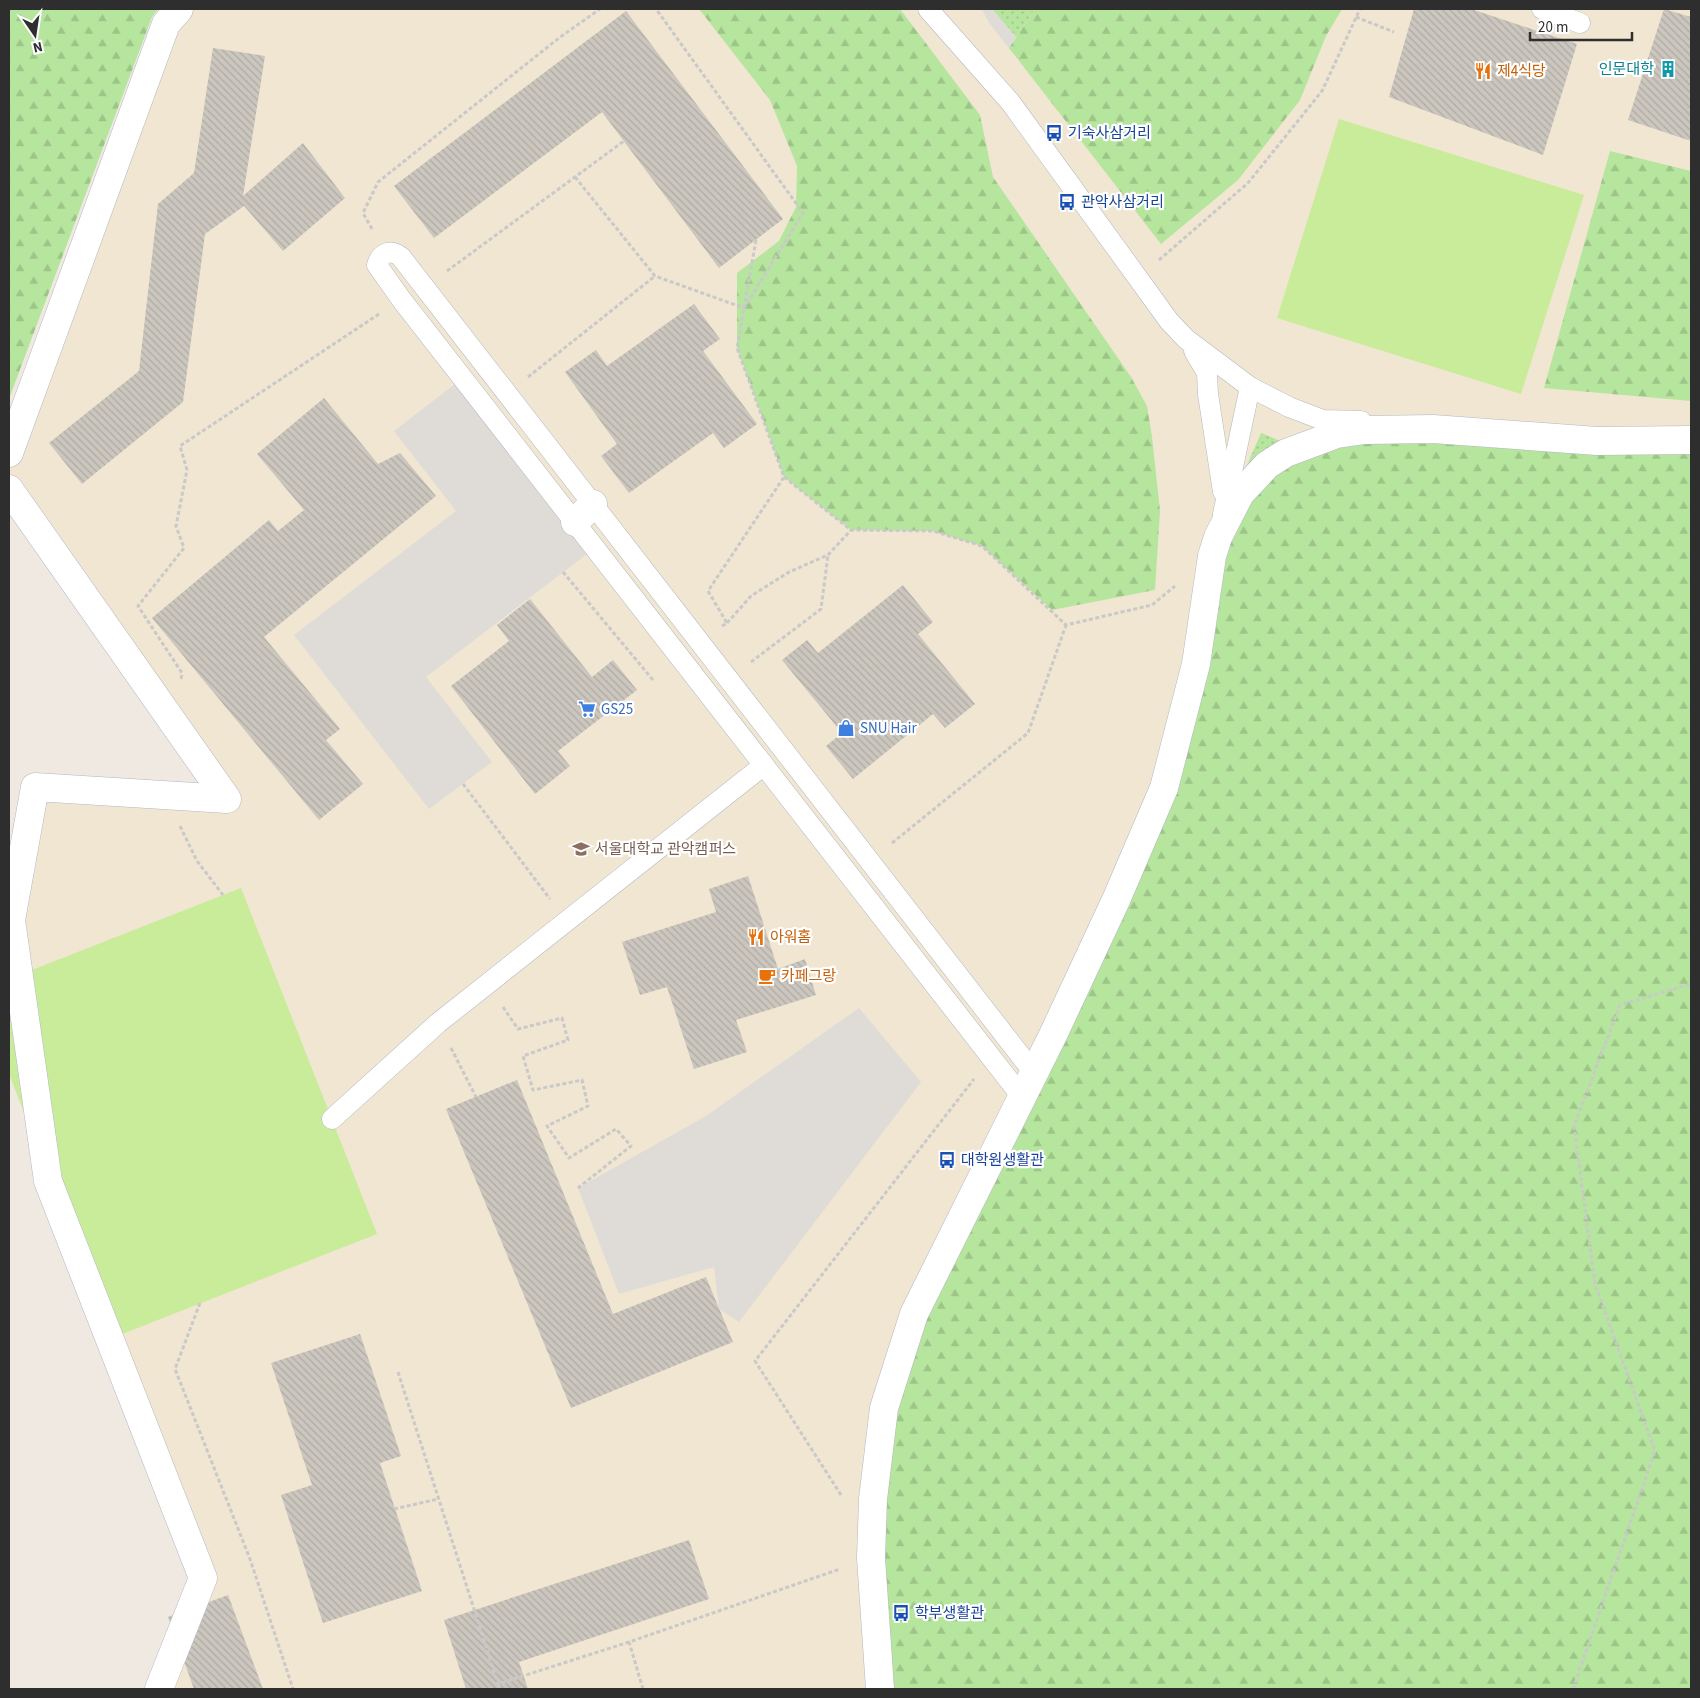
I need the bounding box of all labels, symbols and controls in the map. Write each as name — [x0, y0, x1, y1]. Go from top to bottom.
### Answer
north arrow — [10, 10, 60, 60]
scale bar — [1530, 10, 1632, 42]
text: 20 m — [1538, 17, 1568, 38]
text: N — [31, 36, 44, 57]
place label: 인문대학 — [1599, 59, 1654, 80]
building icon: 인문대학 — [1658, 59, 1678, 79]
restaurant icon: 제4식당 — [1473, 61, 1493, 81]
place label: 제4식당 — [1497, 61, 1546, 82]
bus stop icon: 기숙사삼거리 — [1044, 123, 1064, 143]
place label: 기숙사삼거리 — [1068, 123, 1151, 144]
bus stop icon: 관악사삼거리 — [1057, 192, 1077, 212]
place label: 관악사삼거리 — [1081, 192, 1164, 213]
supermarket icon: GS25 — [577, 699, 597, 719]
place label: GS25 — [601, 699, 633, 720]
shop icon: SNU Hair — [836, 718, 856, 738]
place label: SNU Hair — [860, 718, 917, 739]
school or university icon: 서울대학교 관악캠퍼스 — [571, 839, 591, 859]
place label: 서울대학교 관악캠퍼스 — [595, 839, 736, 860]
restaurant icon: 아워홈 — [746, 927, 766, 947]
place label: 아워홈 — [770, 927, 811, 948]
cafe icon: 카페그랑 — [757, 966, 777, 986]
place label: 카페그랑 — [781, 966, 836, 987]
bus stop icon: 대학원생활관 — [937, 1150, 957, 1170]
place label: 대학원생활관 — [961, 1150, 1044, 1171]
bus stop icon: 학부생활관 — [891, 1603, 911, 1623]
place label: 학부생활관 — [915, 1603, 984, 1624]

